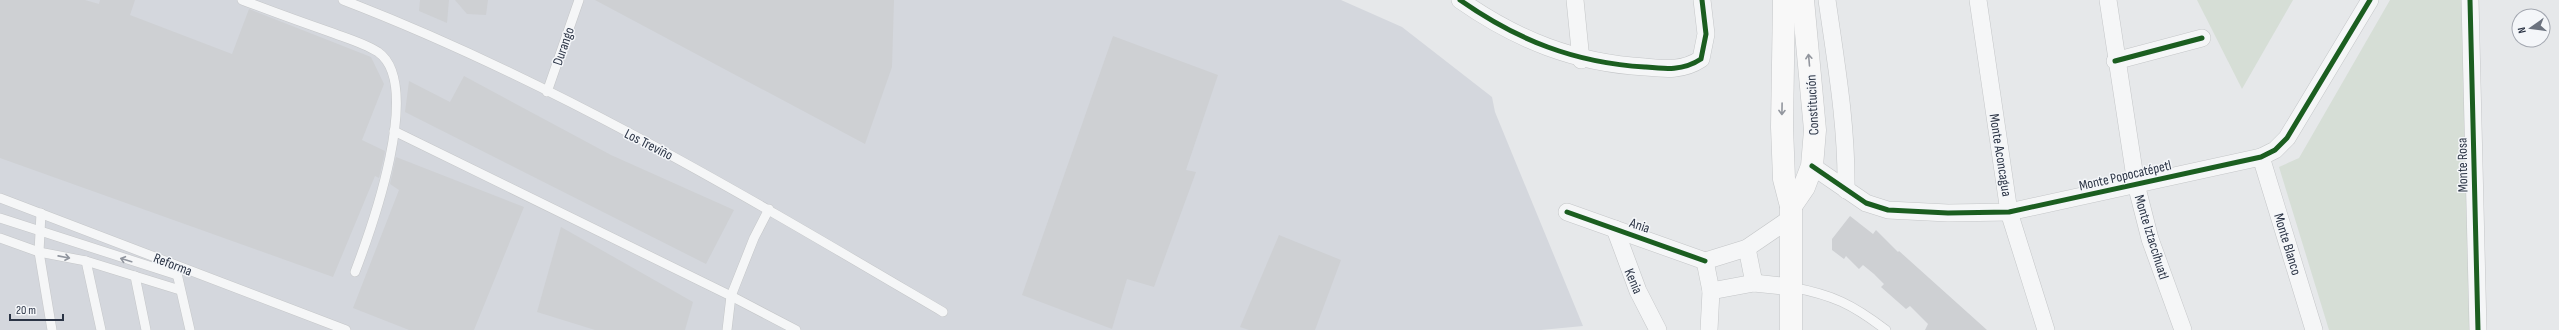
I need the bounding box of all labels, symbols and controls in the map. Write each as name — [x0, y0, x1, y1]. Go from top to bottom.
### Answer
north arrow — [2511, 8, 2551, 48]
street label: Durango — [549, 25, 578, 67]
text: N — [2515, 26, 2529, 35]
one-way arrow — [1806, 54, 1813, 67]
street label: Constitución — [1802, 74, 1823, 136]
one-way arrow — [1778, 102, 1786, 115]
street label: Monte Aconcagua — [1986, 113, 2015, 198]
street label: Los Treviño — [622, 125, 676, 164]
street label: Monte Rosa — [2454, 137, 2471, 192]
street label: Monte Popocatépetl — [2077, 157, 2173, 194]
street label: Monte Iztaccíhuatl — [2131, 193, 2172, 281]
street label: Monte Blanco — [2270, 211, 2305, 277]
street label: Ania — [1627, 214, 1652, 237]
street label: Reforma — [151, 249, 194, 280]
one-way arrow — [57, 253, 70, 261]
one-way arrow — [120, 256, 133, 263]
street label: Kenia — [1621, 266, 1646, 296]
scale bar — [10, 296, 63, 322]
text: 20 m — [16, 303, 36, 318]

